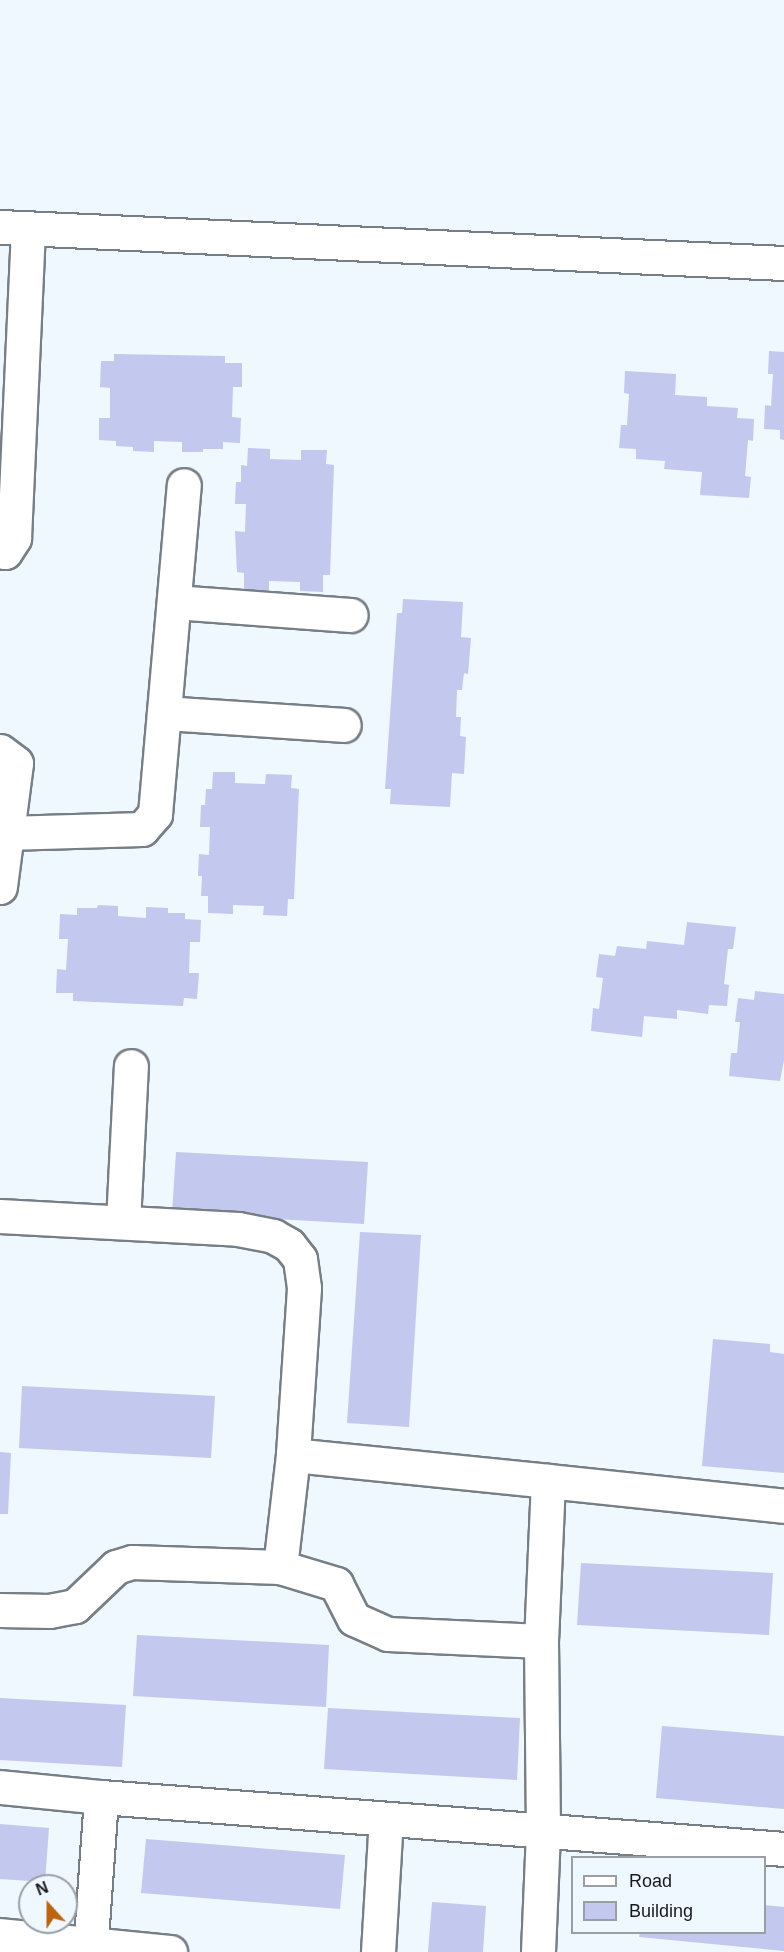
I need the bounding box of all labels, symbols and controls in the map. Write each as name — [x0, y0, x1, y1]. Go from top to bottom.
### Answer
legend — [571, 1856, 766, 1934]
text: Road — [629, 1871, 672, 1891]
north arrow — [18, 1874, 78, 1934]
text: N — [34, 1879, 51, 1899]
text: Building — [629, 1901, 693, 1921]

